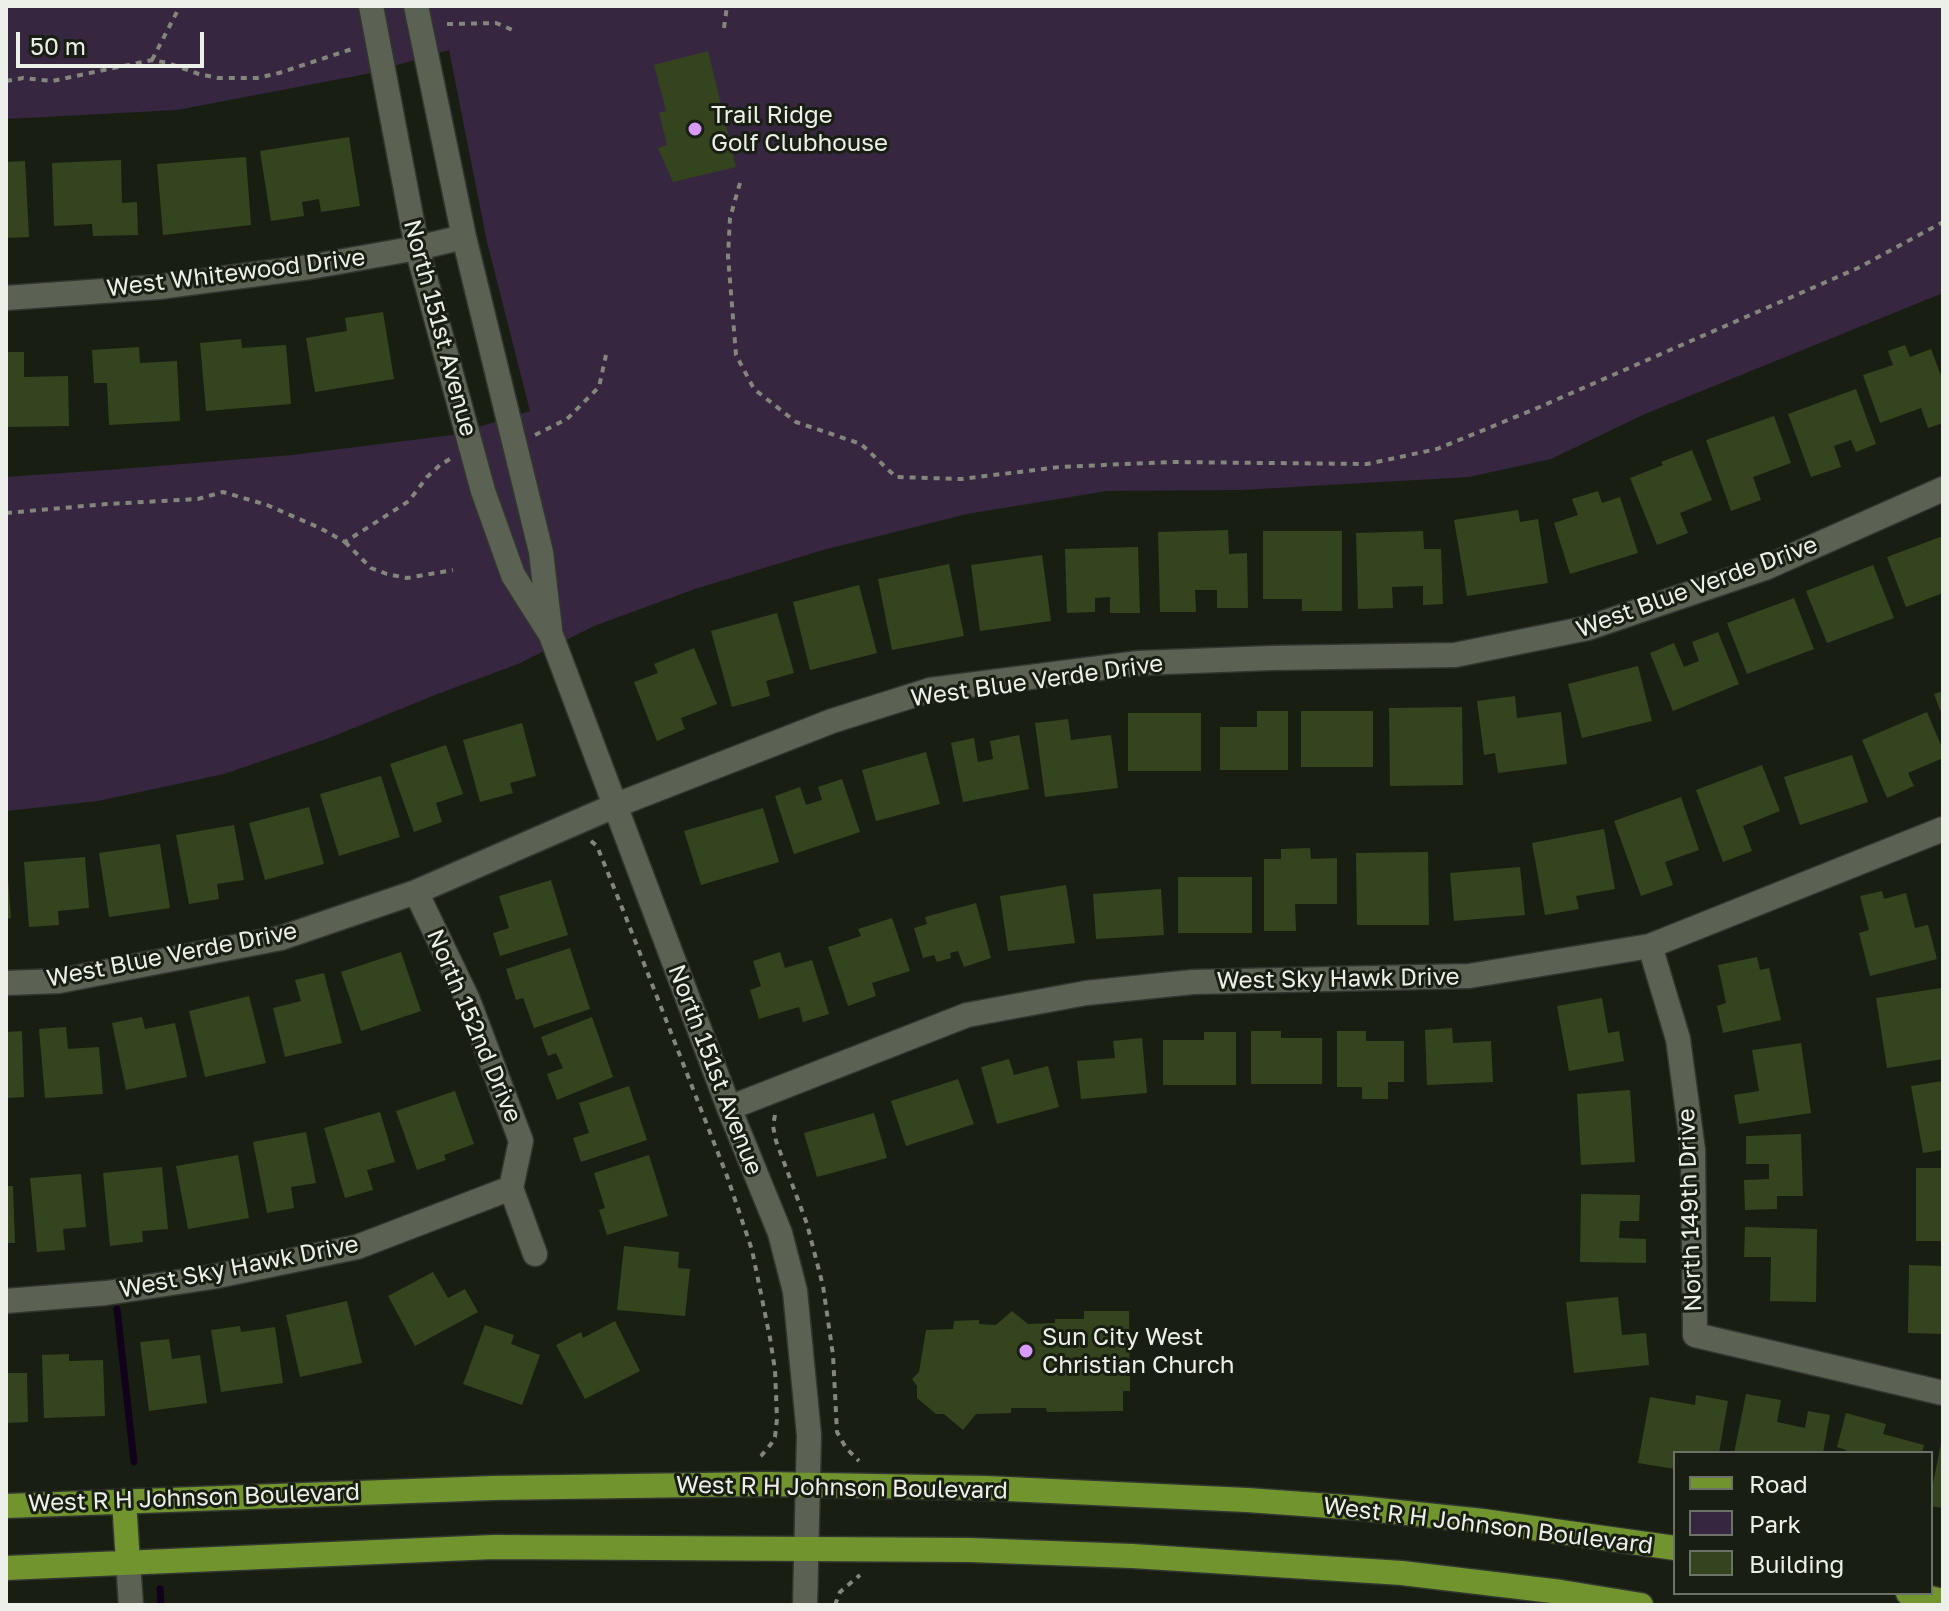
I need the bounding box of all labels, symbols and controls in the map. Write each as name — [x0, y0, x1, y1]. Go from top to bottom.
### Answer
scale bar — [20, 16, 208, 66]
text: 50 m — [30, 31, 86, 60]
place label: Trail Ridge Golf Clubhouse — [711, 101, 888, 157]
marker: Trail Ridge Golf Clubhouse — [686, 120, 704, 138]
street label: North 151st Avenue — [397, 217, 483, 439]
street label: West Whitewood Drive — [105, 243, 367, 303]
street label: West Blue Verde Drive — [1573, 530, 1821, 644]
street label: West Blue Verde Drive — [909, 649, 1165, 713]
street label: West Blue Verde Drive — [44, 917, 300, 993]
street label: North 152nd Drive — [420, 925, 528, 1127]
street label: North 151st Avenue — [662, 961, 768, 1179]
street label: West Sky Hawk Drive — [1216, 962, 1460, 996]
street label: North 149th Drive — [1672, 1108, 1708, 1312]
street label: West Sky Hawk Drive — [117, 1230, 361, 1304]
place label: Sun City West Christian Church — [1042, 1323, 1235, 1379]
marker: Sun City West Christian Church — [1017, 1342, 1035, 1360]
legend — [1673, 1451, 1933, 1595]
text: Road — [1749, 1469, 1808, 1498]
street label: West R H Johnson Boulevard — [676, 1471, 1008, 1505]
street label: West R H Johnson Boulevard — [28, 1478, 360, 1518]
street label: West R H Johnson Boulevard — [1321, 1491, 1655, 1561]
text: Park — [1749, 1509, 1801, 1538]
text: Building — [1749, 1549, 1844, 1578]

